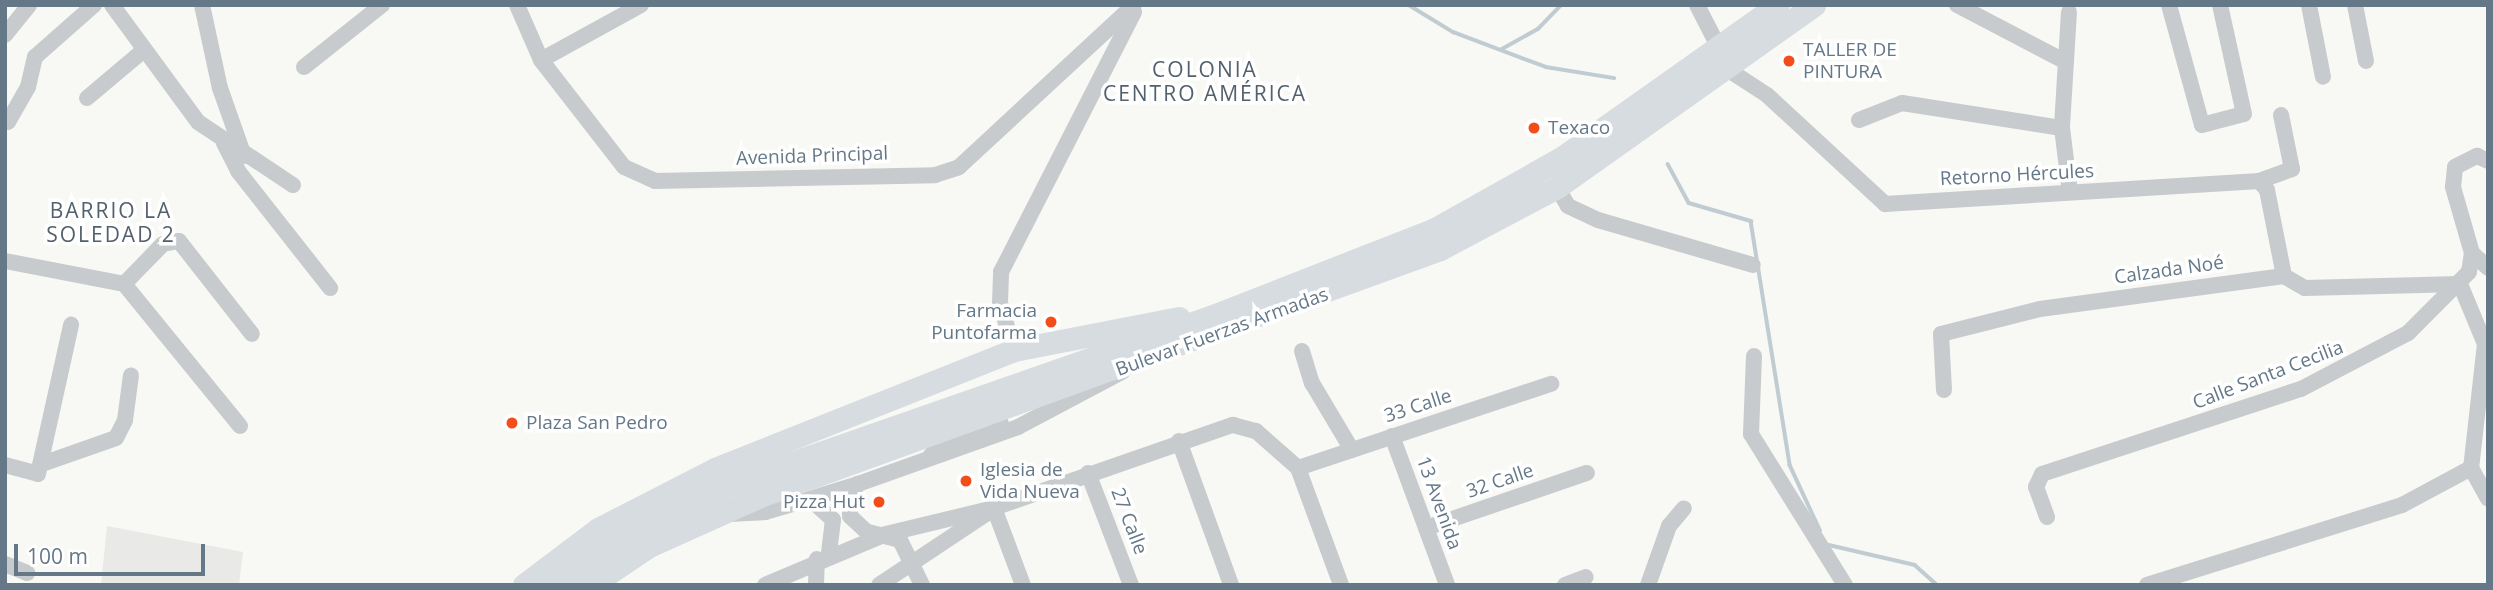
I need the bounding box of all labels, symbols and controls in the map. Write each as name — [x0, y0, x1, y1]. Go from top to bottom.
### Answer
place label: TALLER DE PINTURA — [1803, 39, 1897, 83]
marker: TALLER DE PINTURA — [1781, 53, 1797, 69]
district label: COLONIA CENTRO AMÉRICA — [1105, 56, 1305, 106]
place label: Texaco — [1548, 117, 1610, 139]
marker: Texaco — [1526, 120, 1542, 136]
street label: Avenida Principal — [736, 142, 888, 170]
street label: Retorno Hércules — [1939, 160, 2095, 190]
district label: BARRIO LA SOLEDAD 2 — [47, 197, 175, 247]
street label: Calzada Noé — [2113, 251, 2225, 289]
street label: Bulevar Fuerzas Armadas — [1113, 283, 1331, 381]
place label: Farmacia Puntofarma — [931, 300, 1037, 344]
marker: Farmacia Puntofarma — [1043, 314, 1059, 330]
street label: Calle Santa Cecilia — [2190, 336, 2346, 414]
street label: 33 Calle — [1381, 384, 1455, 428]
place label: Plaza San Pedro — [526, 412, 668, 434]
marker: Plaza San Pedro — [504, 415, 520, 431]
street label: 13 Avenida — [1412, 453, 1466, 553]
place label: Iglesia de Vida Nueva — [980, 459, 1080, 503]
street label: 32 Calle — [1463, 459, 1537, 503]
marker: Iglesia de Vida Nueva — [958, 473, 974, 489]
street label: 27 Calle — [1106, 484, 1152, 558]
place label: Pizza Hut — [783, 491, 865, 513]
marker: Pizza Hut — [871, 494, 887, 510]
scale bar — [18, 530, 208, 574]
text: 100 m — [27, 542, 88, 570]

